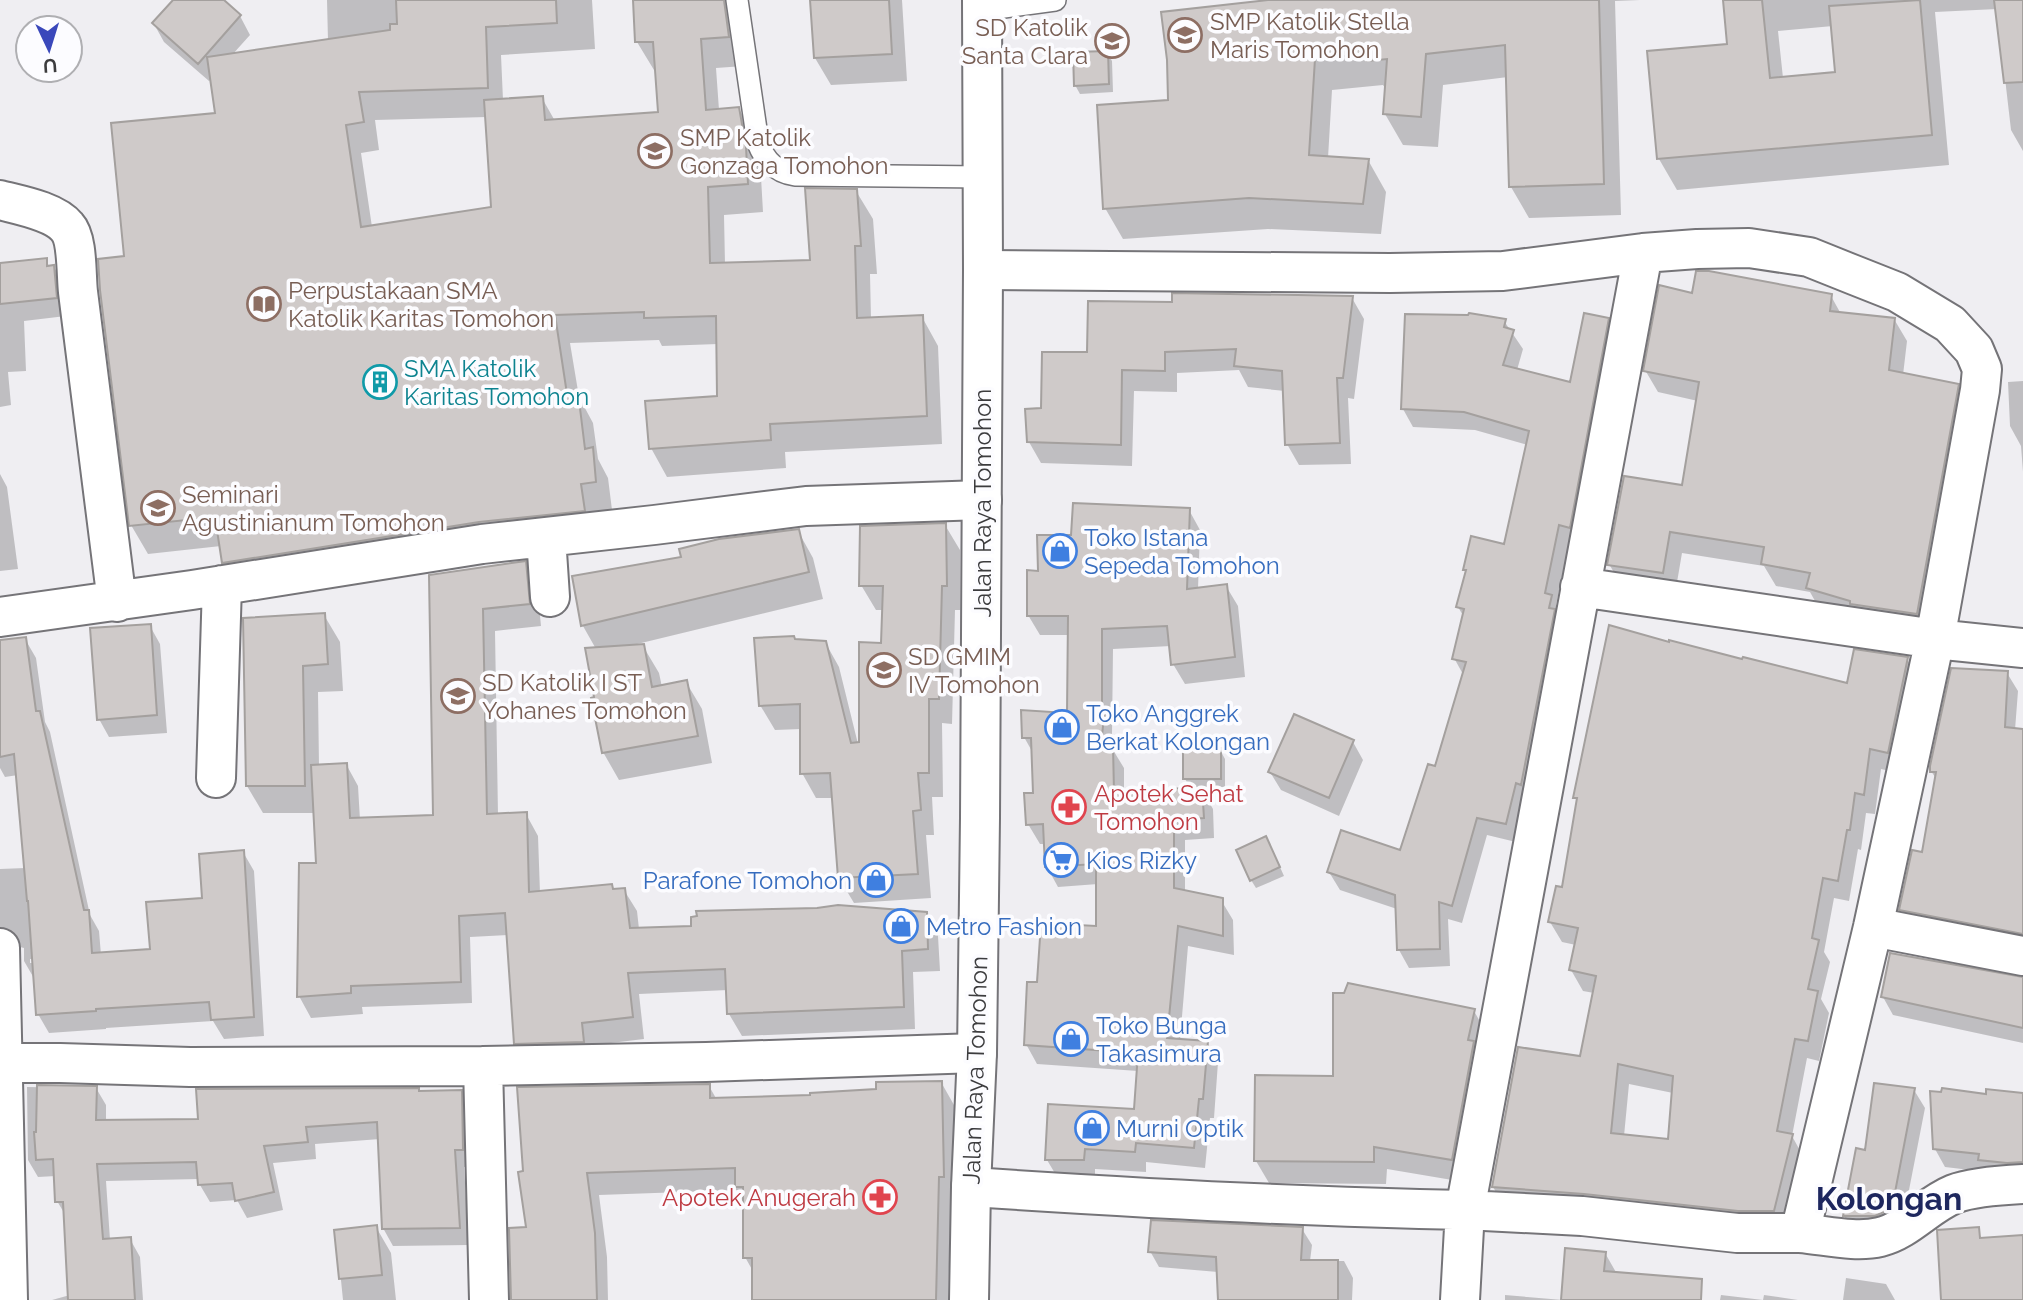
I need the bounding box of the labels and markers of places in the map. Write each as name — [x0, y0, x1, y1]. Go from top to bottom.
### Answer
place label: SMP Katolik Stella Maris Tomohon — [1210, 7, 1410, 64]
place label: SD Katolik Santa Clara — [962, 13, 1088, 70]
school or university icon: SMP Katolik Stella Maris Tomohon — [1166, 16, 1204, 54]
school or university icon: SD Katolik Santa Clara — [1093, 22, 1131, 60]
place label: SMP Katolik Gonzaga Tomohon — [680, 123, 889, 180]
school or university icon: SMP Katolik Gonzaga Tomohon — [636, 132, 674, 170]
place label: Perpustakaan SMA Katolik Karitas Tomohon — [288, 276, 554, 333]
library icon: Perpustakaan SMA Katolik Karitas Tomohon — [245, 285, 283, 323]
place label: SMA Katolik Karitas Tomohon — [404, 354, 589, 411]
building icon: SMA Katolik Karitas Tomohon — [361, 363, 399, 401]
place label: Seminari Agustinianum Tomohon — [182, 480, 445, 537]
school or university icon: Seminari Agustinianum Tomohon — [139, 489, 177, 527]
place label: Toko Istana Sepeda Tomohon — [1084, 523, 1280, 580]
shop icon: Toko Istana Sepeda Tomohon — [1041, 532, 1079, 570]
place label: SD GMIM IV Tomohon — [908, 642, 1040, 699]
school or university icon: SD GMIM IV Tomohon — [865, 651, 903, 689]
place label: SD Katolik I ST Yohanes Tomohon — [482, 668, 687, 725]
school or university icon: SD Katolik I ST Yohanes Tomohon — [439, 677, 477, 715]
place label: Toko Anggrek Berkat Kolongan — [1086, 699, 1270, 756]
shop icon: Toko Anggrek Berkat Kolongan — [1043, 708, 1081, 746]
place label: Apotek Sehat Tomohon — [1094, 779, 1244, 836]
pharmacy icon: Apotek Sehat Tomohon — [1050, 788, 1088, 826]
supermarket icon: Kios Rizky — [1042, 841, 1080, 879]
place label: Kios Rizky — [1086, 846, 1197, 875]
shop icon: Parafone Tomohon — [857, 861, 895, 899]
place label: Parafone Tomohon — [643, 866, 852, 895]
shop icon: Metro Fashion — [882, 907, 920, 945]
place label: Metro Fashion — [926, 912, 1082, 941]
place label: Toko Bunga Takasimura — [1096, 1011, 1227, 1068]
shop icon: Toko Bunga Takasimura — [1052, 1020, 1090, 1058]
shop icon: Murni Optik — [1073, 1109, 1111, 1147]
place label: Murni Optik — [1116, 1114, 1244, 1143]
pharmacy icon: Apotek Anugerah — [861, 1178, 899, 1216]
place label: Apotek Anugerah — [662, 1183, 856, 1212]

